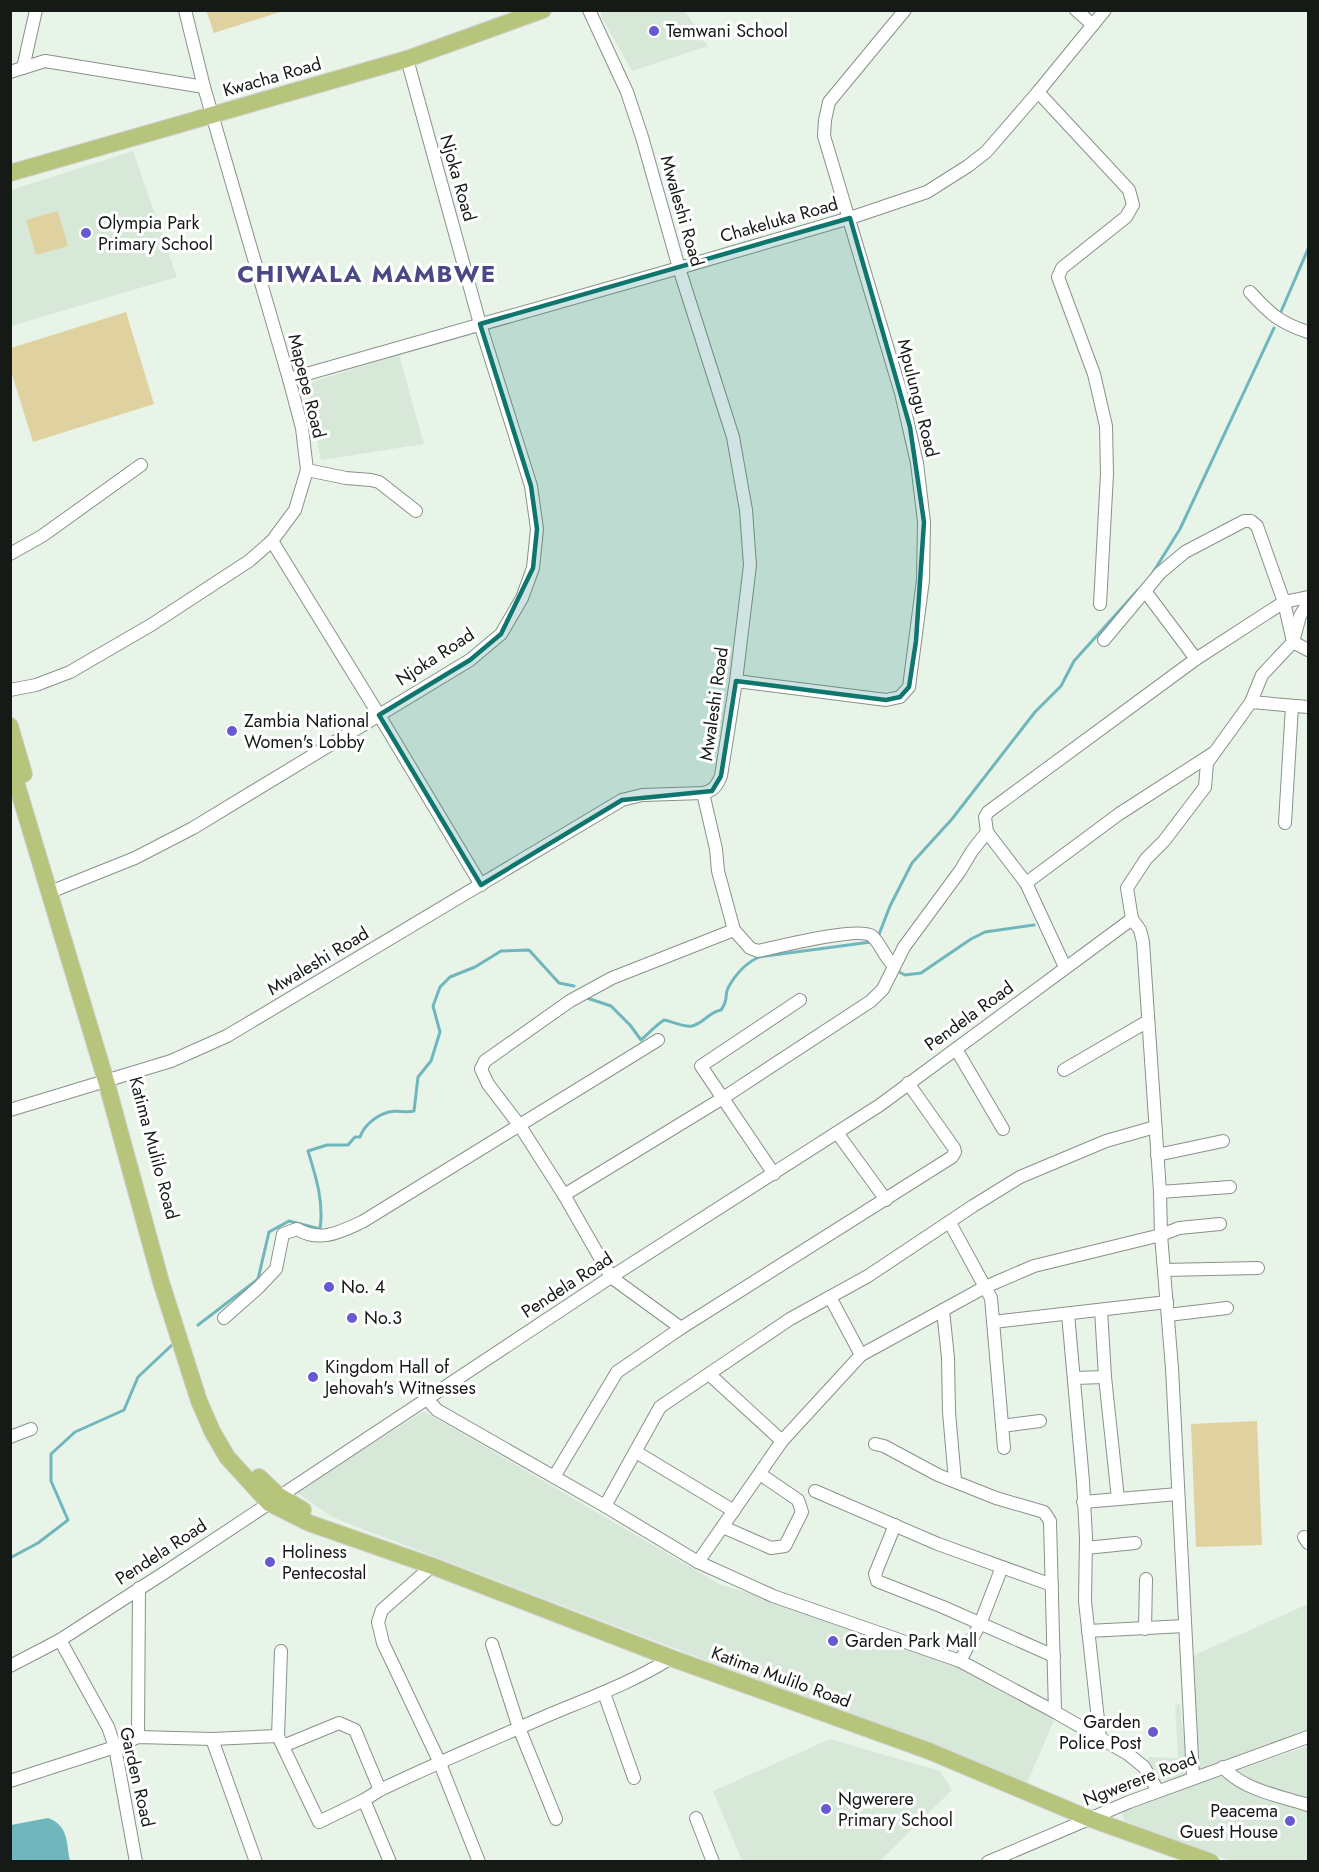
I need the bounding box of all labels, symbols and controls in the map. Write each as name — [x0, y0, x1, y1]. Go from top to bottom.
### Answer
place label: Temwani School — [666, 18, 788, 44]
marker: Temwani School — [647, 24, 661, 38]
street label: Kwacha Road — [220, 51, 324, 103]
street label: Njoka Road — [433, 132, 483, 224]
street label: Mwaleshi Road — [654, 152, 710, 270]
street label: Chakeluka Road — [717, 191, 841, 249]
place label: Olympia Park Primary School — [98, 210, 213, 257]
marker: Olympia Park Primary School — [79, 226, 93, 240]
district label: CHIWALA MAMBWE — [237, 256, 497, 291]
street label: Mapepe Road — [282, 331, 332, 441]
street label: Mpulungu Road — [891, 336, 945, 460]
street label: Njoka Road — [391, 622, 479, 692]
street label: Mwaleshi Road — [693, 645, 735, 763]
place label: Zambia National Women's Lobby — [244, 708, 369, 755]
marker: Zambia National Women's Lobby — [225, 724, 239, 738]
street label: Mwaleshi Road — [262, 920, 374, 1002]
street label: Pendela Road — [919, 975, 1019, 1057]
street label: Katima Mulilo Road — [122, 1074, 186, 1222]
street label: Pendela Road — [516, 1246, 618, 1324]
place label: No. 4 — [341, 1274, 385, 1300]
marker: No. 4 — [322, 1280, 336, 1294]
place label: No.3 — [364, 1305, 402, 1331]
marker: No.3 — [345, 1311, 359, 1325]
place label: Kingdom Hall of Jehovah's Witnesses — [323, 1354, 476, 1401]
marker: Kingdom Hall of Jehovah's Witnesses — [306, 1370, 320, 1384]
street label: Pendela Road — [110, 1513, 212, 1591]
place label: Holiness Pentecostal — [282, 1539, 366, 1586]
marker: Holiness Pentecostal — [263, 1555, 277, 1569]
place label: Garden Park Mall — [845, 1628, 977, 1654]
marker: Garden Park Mall — [826, 1634, 840, 1648]
street label: Katima Mulilo Road — [707, 1640, 855, 1714]
place label: Garden Police Post — [1059, 1709, 1142, 1756]
street label: Garden Road — [113, 1724, 161, 1830]
marker: Garden Police Post — [1146, 1725, 1160, 1739]
street label: Ngwerere Road — [1079, 1745, 1201, 1813]
place label: Ngwerere Primary School — [838, 1786, 953, 1833]
place label: Peacema Guest House — [1180, 1798, 1278, 1845]
marker: Ngwerere Primary School — [819, 1802, 833, 1816]
marker: Peacema Guest House — [1283, 1814, 1297, 1828]

